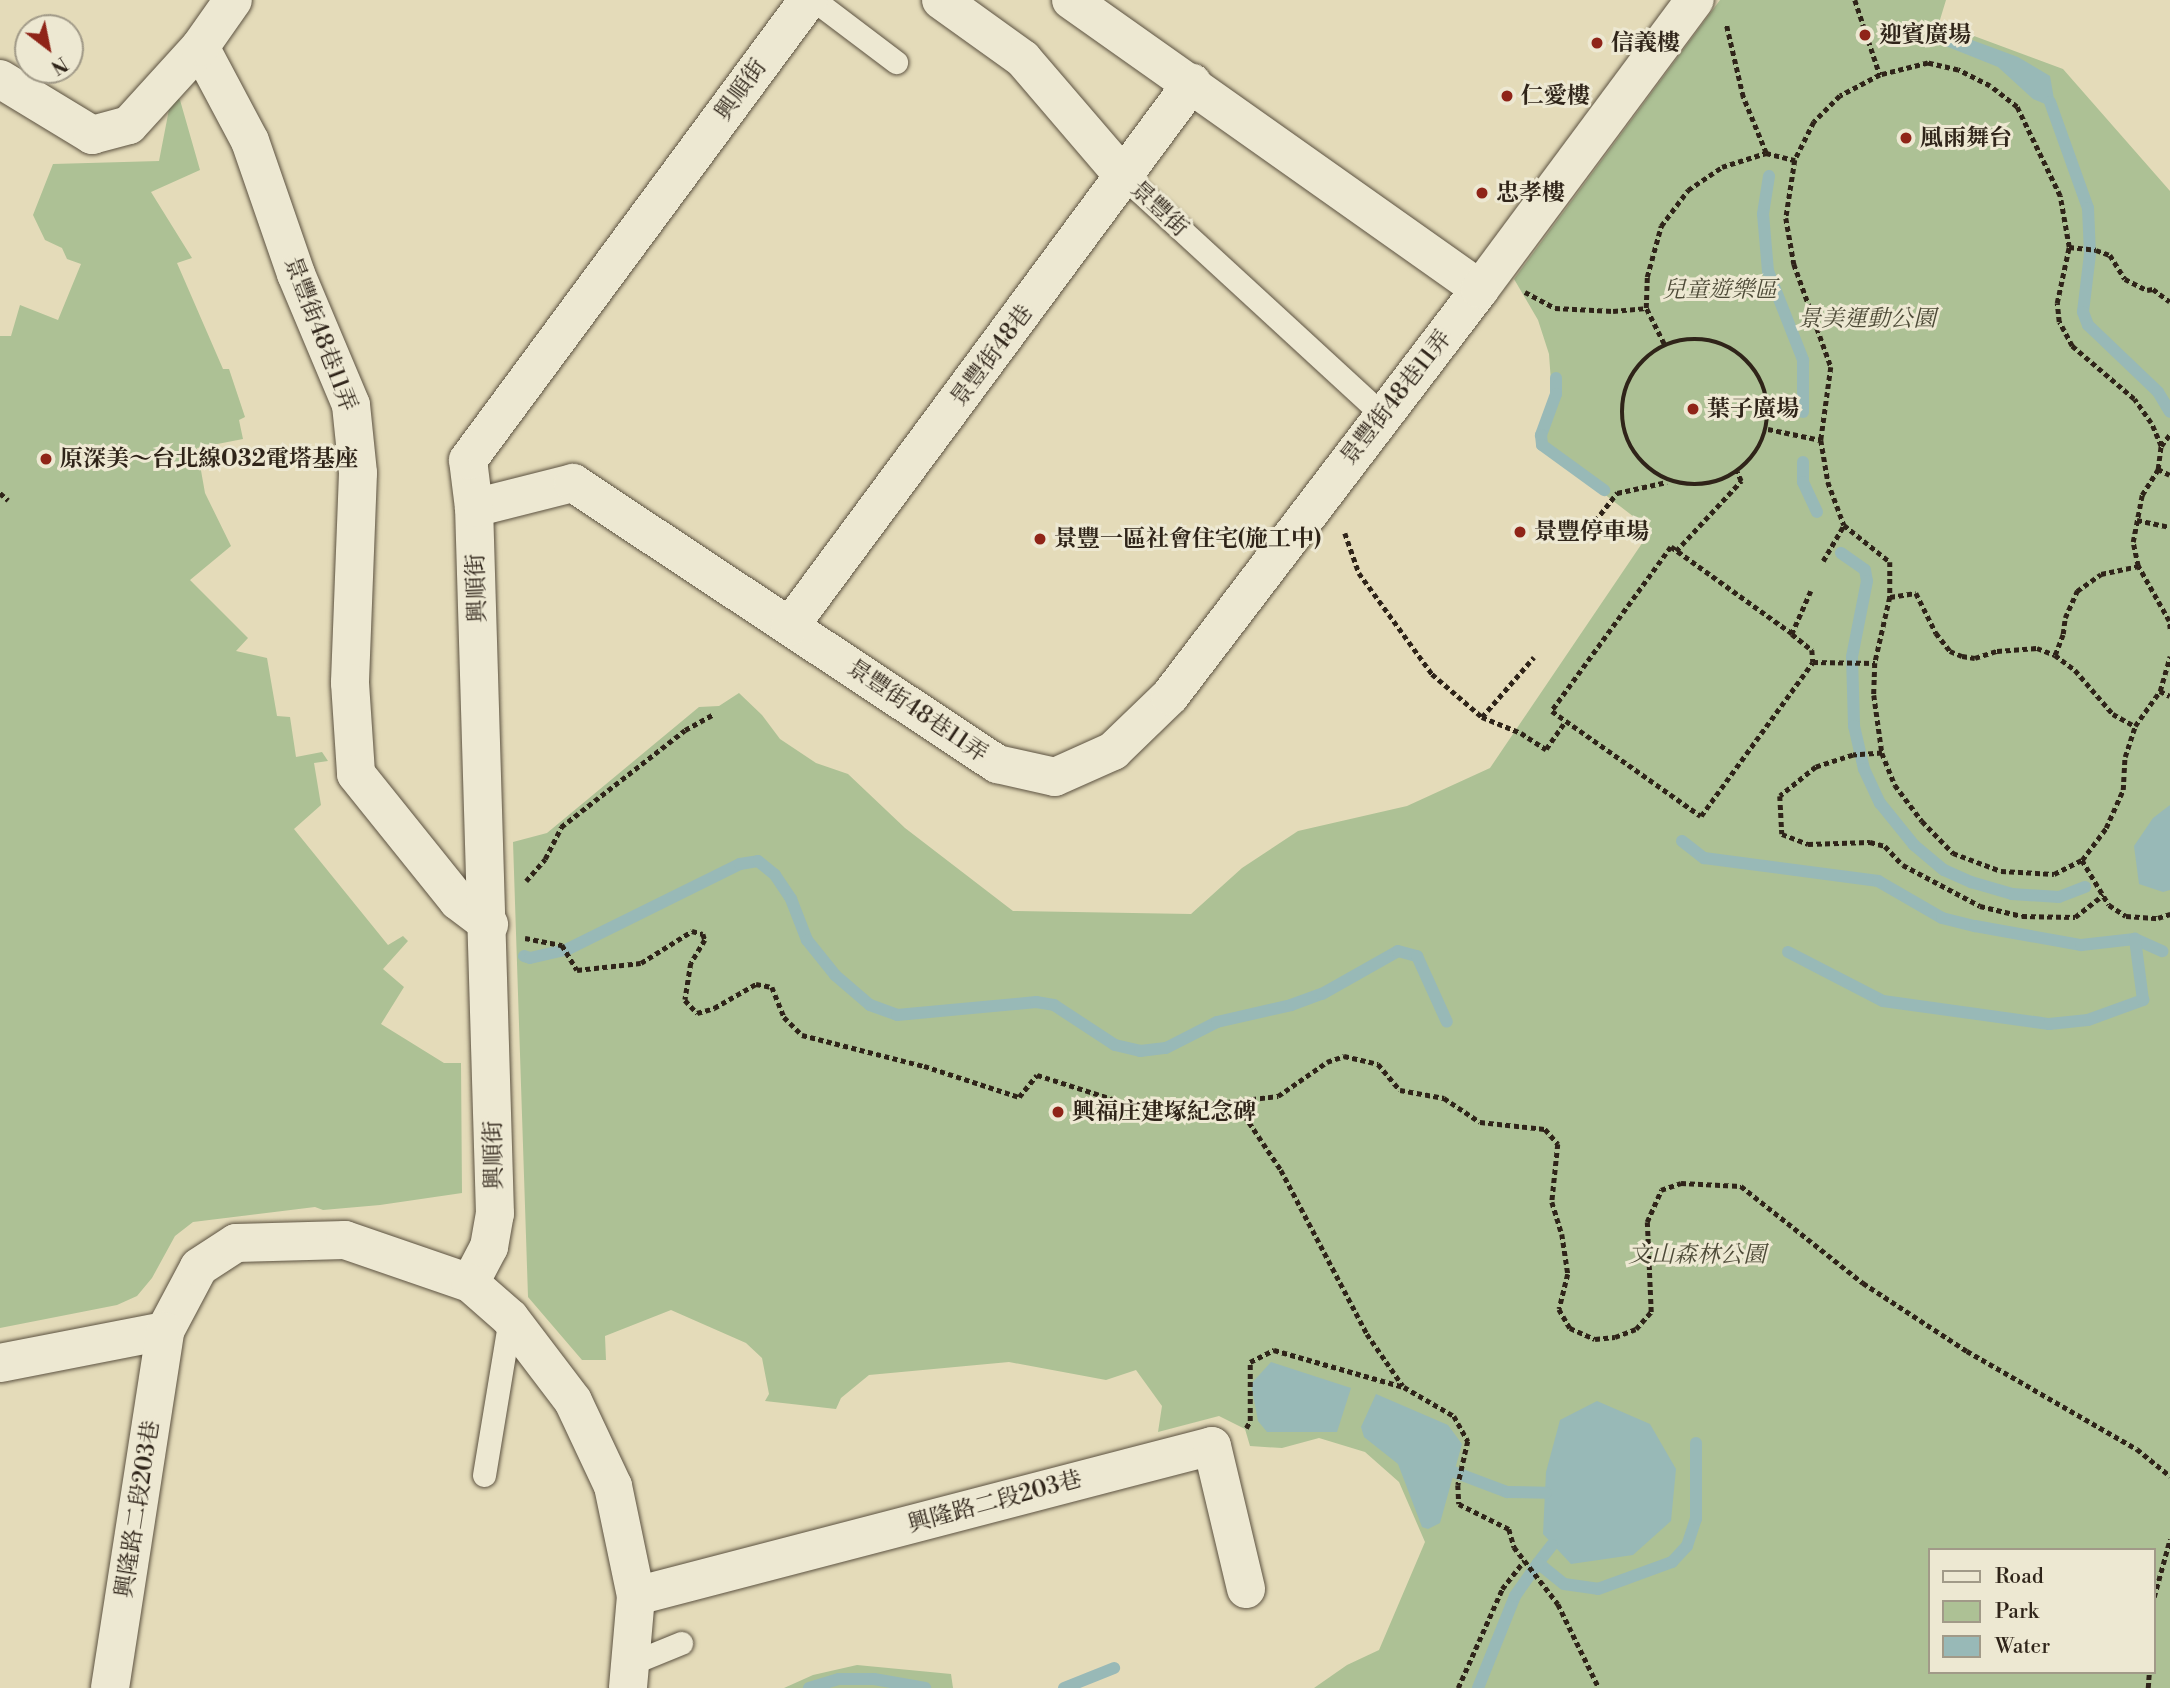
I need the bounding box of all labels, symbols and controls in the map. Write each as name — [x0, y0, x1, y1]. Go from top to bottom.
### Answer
north arrow — [14, 14, 84, 84]
place label: 迎賓廣場 — [1879, 21, 1971, 49]
marker: 迎賓廣場 — [1857, 27, 1873, 43]
place label: 信義樓 — [1611, 29, 1680, 57]
marker: 信義樓 — [1589, 35, 1605, 51]
text: N — [46, 51, 72, 79]
street label: 興順街 — [710, 54, 772, 126]
place label: 仁愛樓 — [1521, 82, 1590, 110]
marker: 仁愛樓 — [1499, 88, 1515, 104]
place label: 風雨舞台 — [1920, 124, 2012, 152]
marker: 風雨舞台 — [1898, 130, 1914, 146]
street label: 景豐街 — [1124, 175, 1194, 243]
place label: 忠孝樓 — [1496, 179, 1565, 207]
marker: 忠孝樓 — [1474, 185, 1490, 201]
street label: 景豐街48巷11弄 — [278, 253, 362, 415]
park label: 兒童遊樂區 — [1663, 276, 1777, 304]
street label: 景豐街48巷 — [945, 300, 1039, 412]
park label: 景美運動公園 — [1798, 305, 1936, 333]
street label: 景豐街48巷11弄 — [1335, 325, 1457, 471]
place label: 葉子廣場 — [1707, 395, 1799, 423]
marker: 葉子廣場 — [1685, 401, 1701, 417]
place label: 原深美～台北線032電塔基座 — [60, 445, 358, 473]
marker: 原深美～台北線032電塔基座 — [38, 451, 54, 467]
place label: 景豐停車場 — [1534, 518, 1649, 546]
marker: 景豐停車場 — [1512, 524, 1528, 540]
place label: 景豐一區社會住宅(施工中) — [1054, 525, 1321, 553]
marker: 景豐一區社會住宅(施工中) — [1032, 531, 1048, 547]
street label: 興順街 — [462, 553, 492, 623]
street label: 景豐街48巷11弄 — [842, 654, 992, 768]
place label: 興福庄建塚紀念碑 — [1072, 1098, 1256, 1126]
marker: 興福庄建塚紀念碑 — [1050, 1104, 1066, 1120]
street label: 興順街 — [480, 1120, 508, 1190]
park label: 文山森林公園 — [1628, 1241, 1766, 1269]
street label: 興隆路二段203巷 — [110, 1418, 166, 1600]
street label: 興隆路二段203巷 — [905, 1465, 1085, 1539]
legend — [1928, 1548, 2156, 1674]
text: Road — [1995, 1564, 2044, 1590]
text: Park — [1995, 1599, 2039, 1625]
text: Water — [1995, 1634, 2050, 1660]

